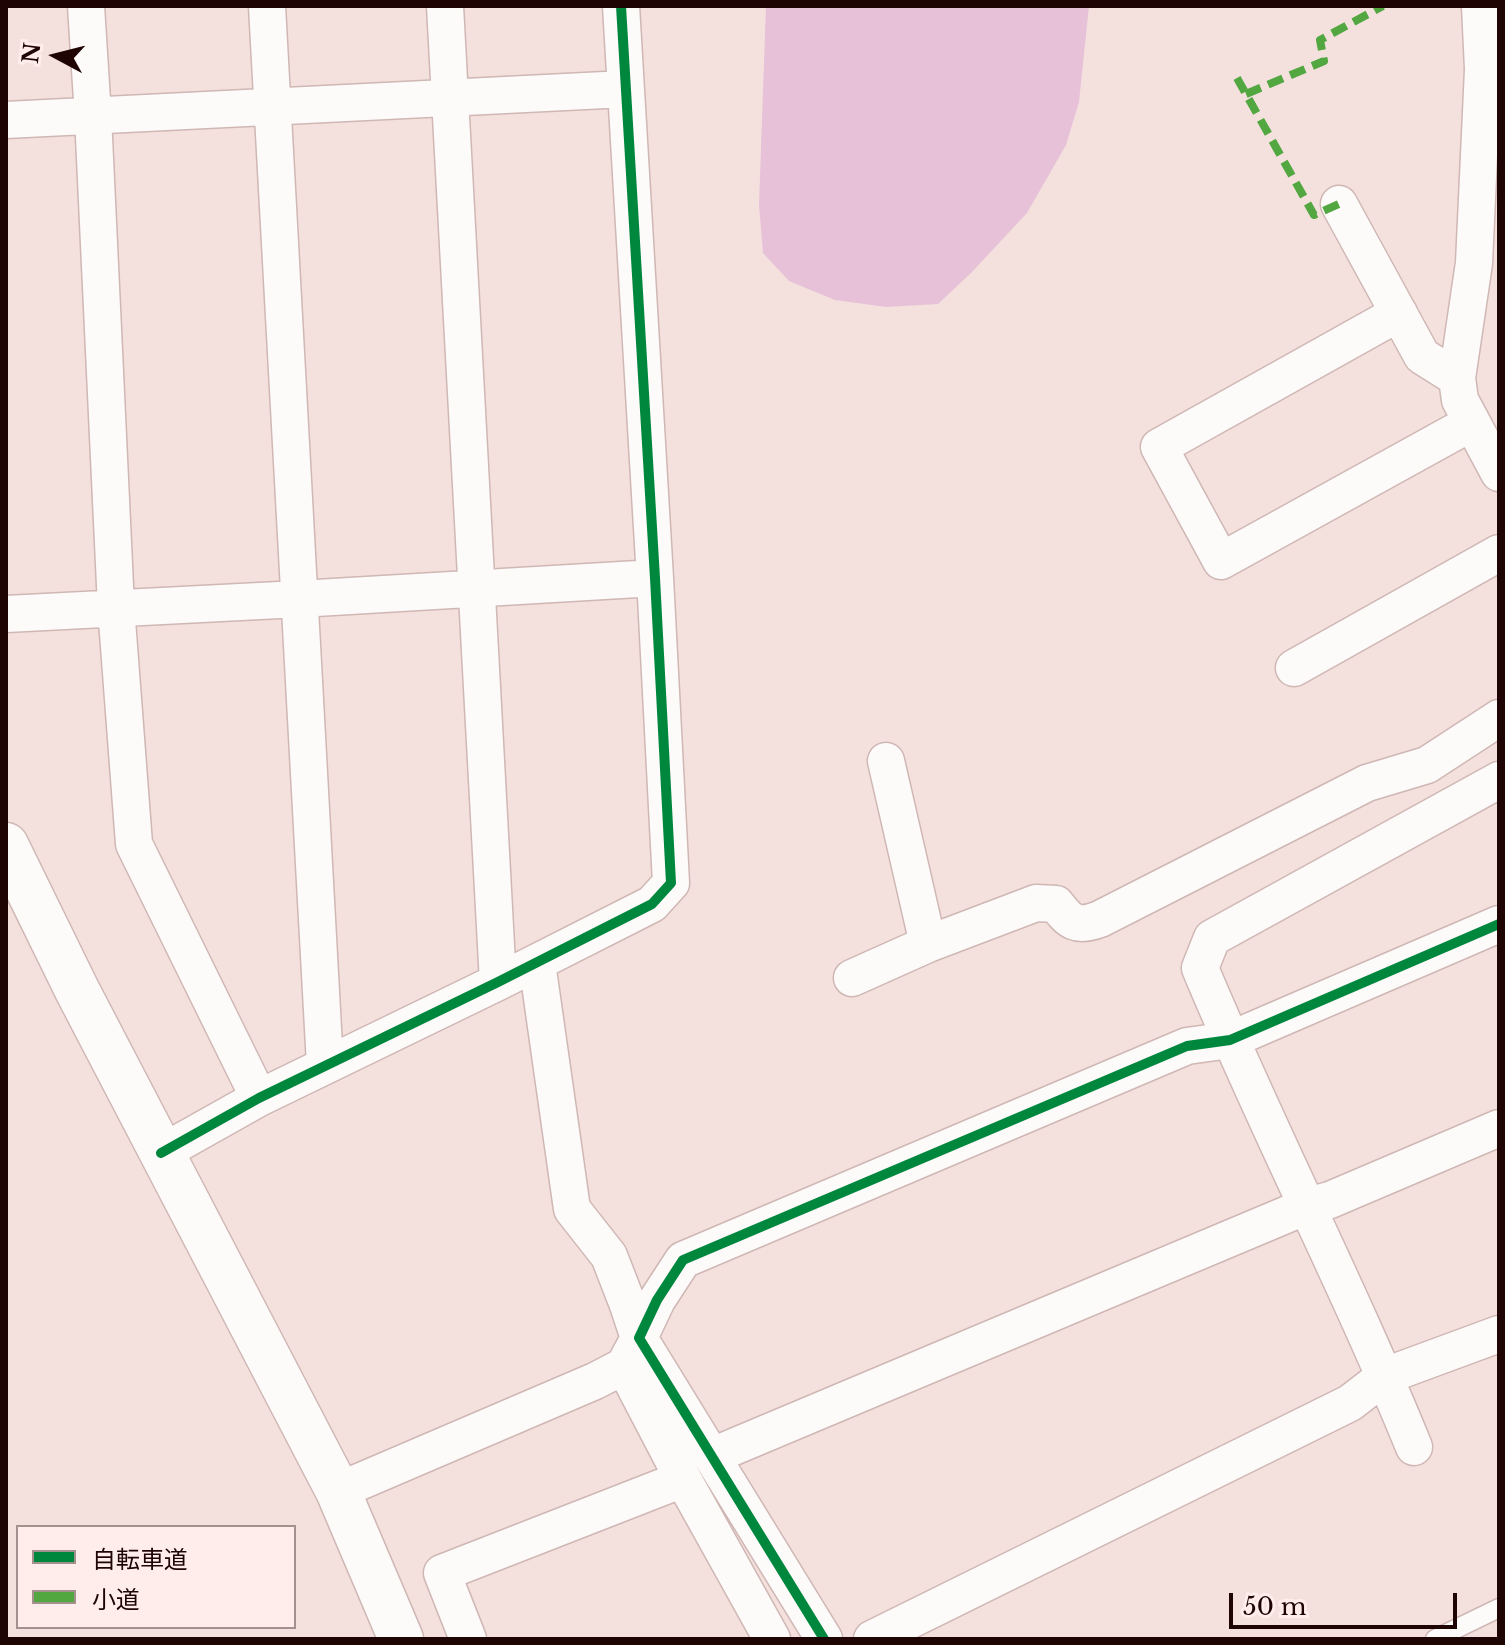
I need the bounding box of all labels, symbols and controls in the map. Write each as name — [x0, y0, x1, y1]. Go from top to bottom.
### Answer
north arrow — [16, 16, 96, 96]
text: N — [17, 41, 46, 65]
legend — [16, 1525, 296, 1629]
text: 自転車道 — [92, 1545, 188, 1574]
scale bar — [1233, 1577, 1461, 1627]
text: 小道 — [92, 1585, 140, 1614]
text: 50 m — [1243, 1592, 1306, 1621]

